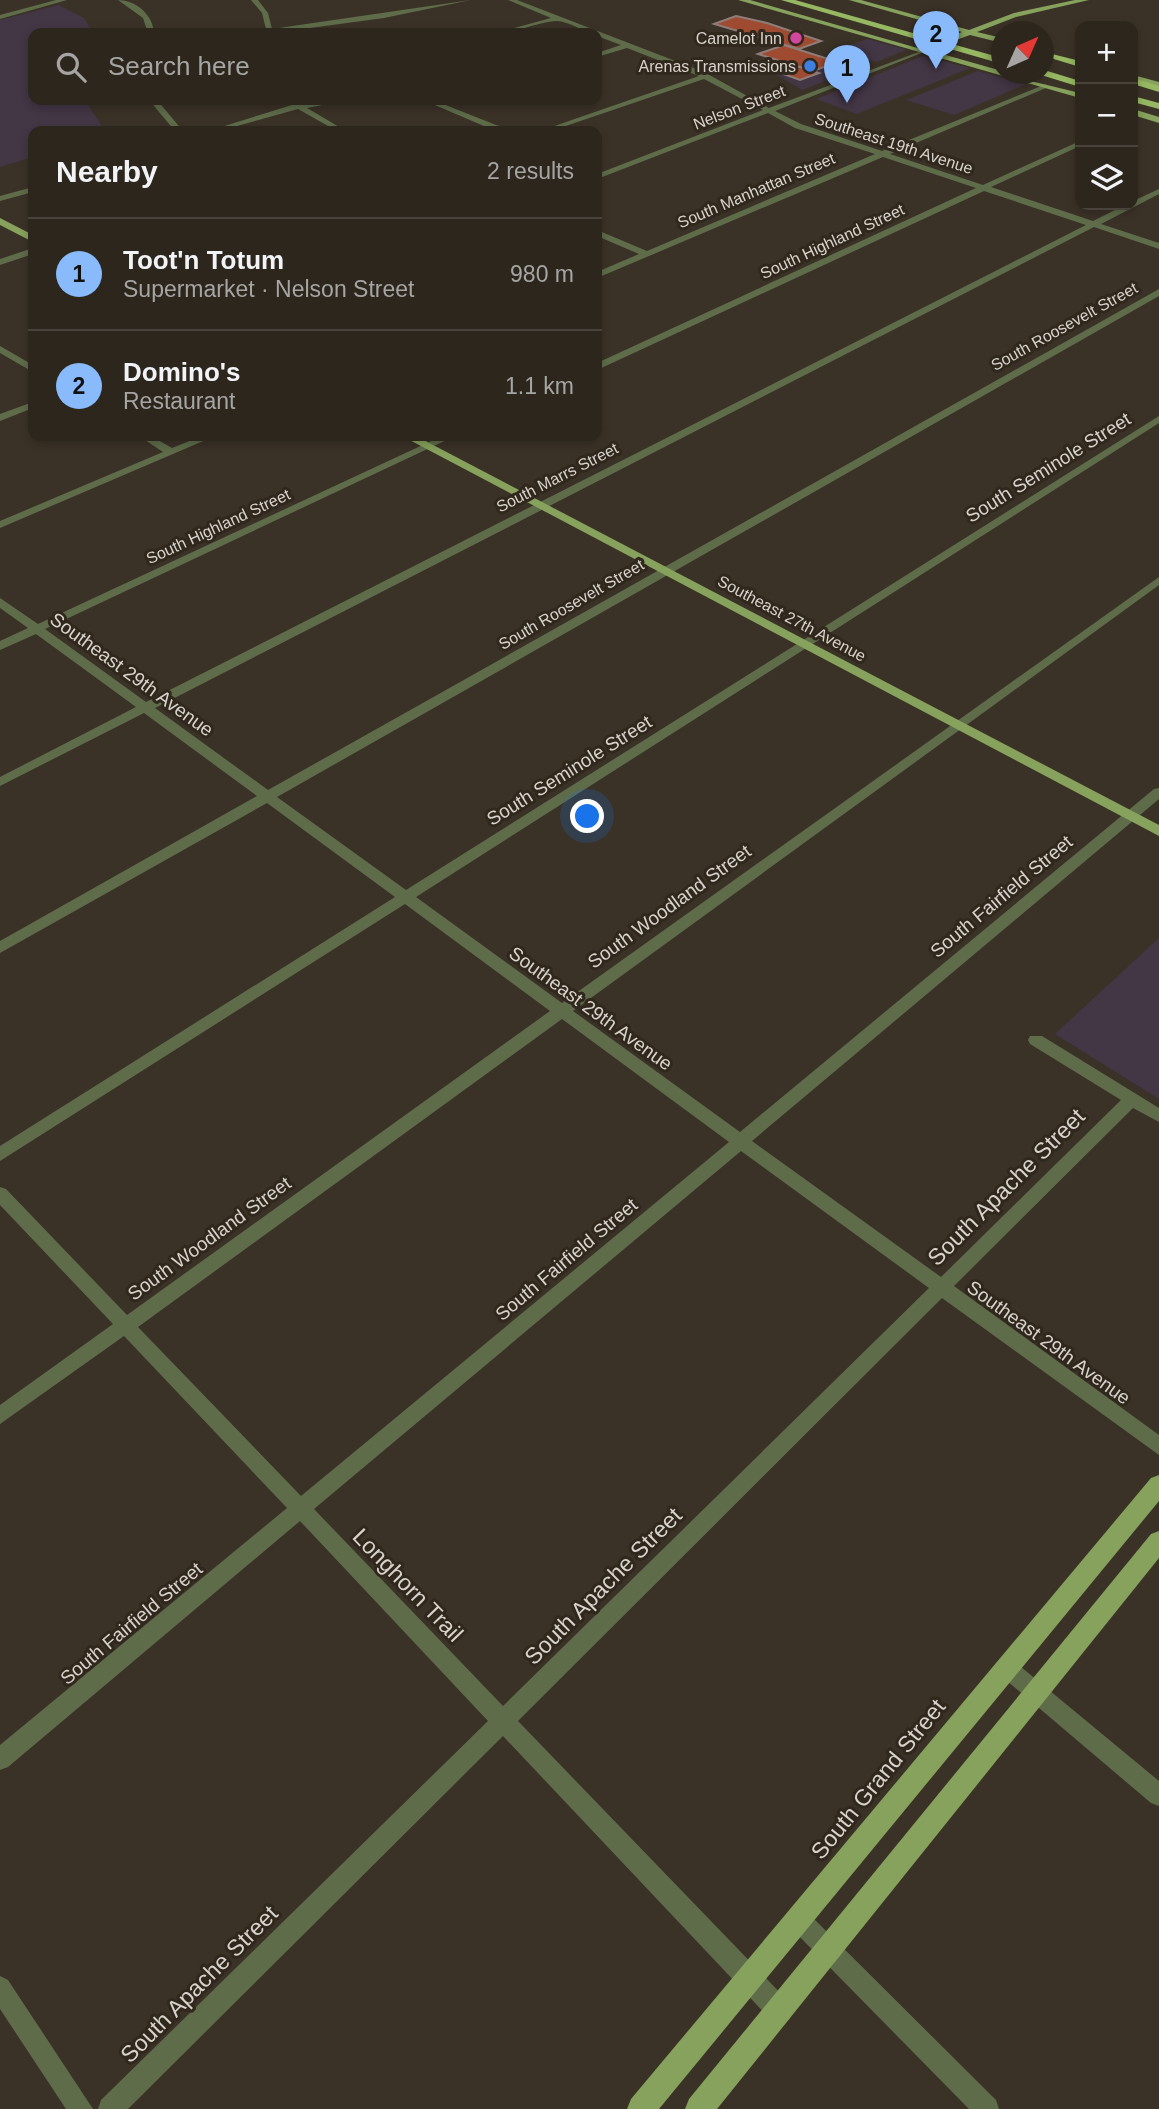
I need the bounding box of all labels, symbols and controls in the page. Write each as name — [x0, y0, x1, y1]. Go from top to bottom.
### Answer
pin: 2 — [913, 11, 959, 69]
north arrow — [991, 21, 1054, 84]
map controls — [1075, 21, 1138, 210]
button: + — [1075, 21, 1138, 84]
search box — [28, 28, 602, 105]
place label: Camelot Inn — [696, 30, 782, 47]
marker: Camelot Inn — [788, 30, 804, 46]
pin: 1 — [824, 45, 870, 103]
icon: search — [52, 48, 90, 86]
text: Search here — [108, 51, 250, 81]
place label: Arenas Transmissions — [639, 58, 796, 75]
marker: Arenas Transmissions — [802, 58, 818, 74]
street label: Nelson Street — [691, 82, 788, 133]
button: − — [1075, 84, 1138, 147]
street label: Southeast 19th Avenue — [813, 110, 975, 177]
button: layers — [1075, 147, 1138, 210]
street label: South Manhattan Street — [675, 149, 838, 231]
text: Nearby — [56, 155, 158, 188]
text: 2 results — [487, 158, 574, 184]
street label: South Highland Street — [758, 200, 907, 282]
text: Toot'n Totum — [123, 245, 284, 275]
text: 1 — [73, 261, 85, 287]
text: 980 m — [510, 261, 574, 287]
text: Supermarket · Nelson Street — [123, 276, 414, 302]
street label: South Roosevelt Street — [988, 279, 1141, 374]
text: Domino's — [123, 357, 240, 387]
text: 2 — [73, 373, 85, 399]
text: 1.1 km — [505, 373, 574, 399]
text: Restaurant — [123, 388, 236, 414]
street label: South Seminole Street — [962, 408, 1135, 527]
street label: South Marrs Street — [494, 439, 621, 516]
street label: South Highland Street — [144, 485, 293, 567]
street label: South Roosevelt Street — [496, 556, 647, 653]
street label: Southeast 27th Avenue — [715, 572, 869, 665]
street label: Southeast 29th Avenue — [46, 608, 217, 741]
street label: South Seminole Street — [483, 711, 656, 830]
your location — [570, 799, 604, 833]
street label: South Fairfield Street — [926, 831, 1077, 962]
street label: South Woodland Street — [584, 840, 755, 973]
street label: Southeast 29th Avenue — [505, 942, 676, 1075]
street label: South Apache Street — [922, 1103, 1090, 1271]
street label: South Woodland Street — [124, 1172, 295, 1305]
street label: South Fairfield Street — [491, 1194, 642, 1325]
street label: Southeast 29th Avenue — [963, 1276, 1134, 1409]
street label: South Apache Street — [519, 1502, 687, 1670]
street label: Longhorn Trail — [348, 1523, 468, 1647]
street label: South Fairfield Street — [56, 1558, 207, 1689]
street label: South Grand Street — [806, 1693, 951, 1864]
street label: South Apache Street — [115, 1900, 283, 2068]

